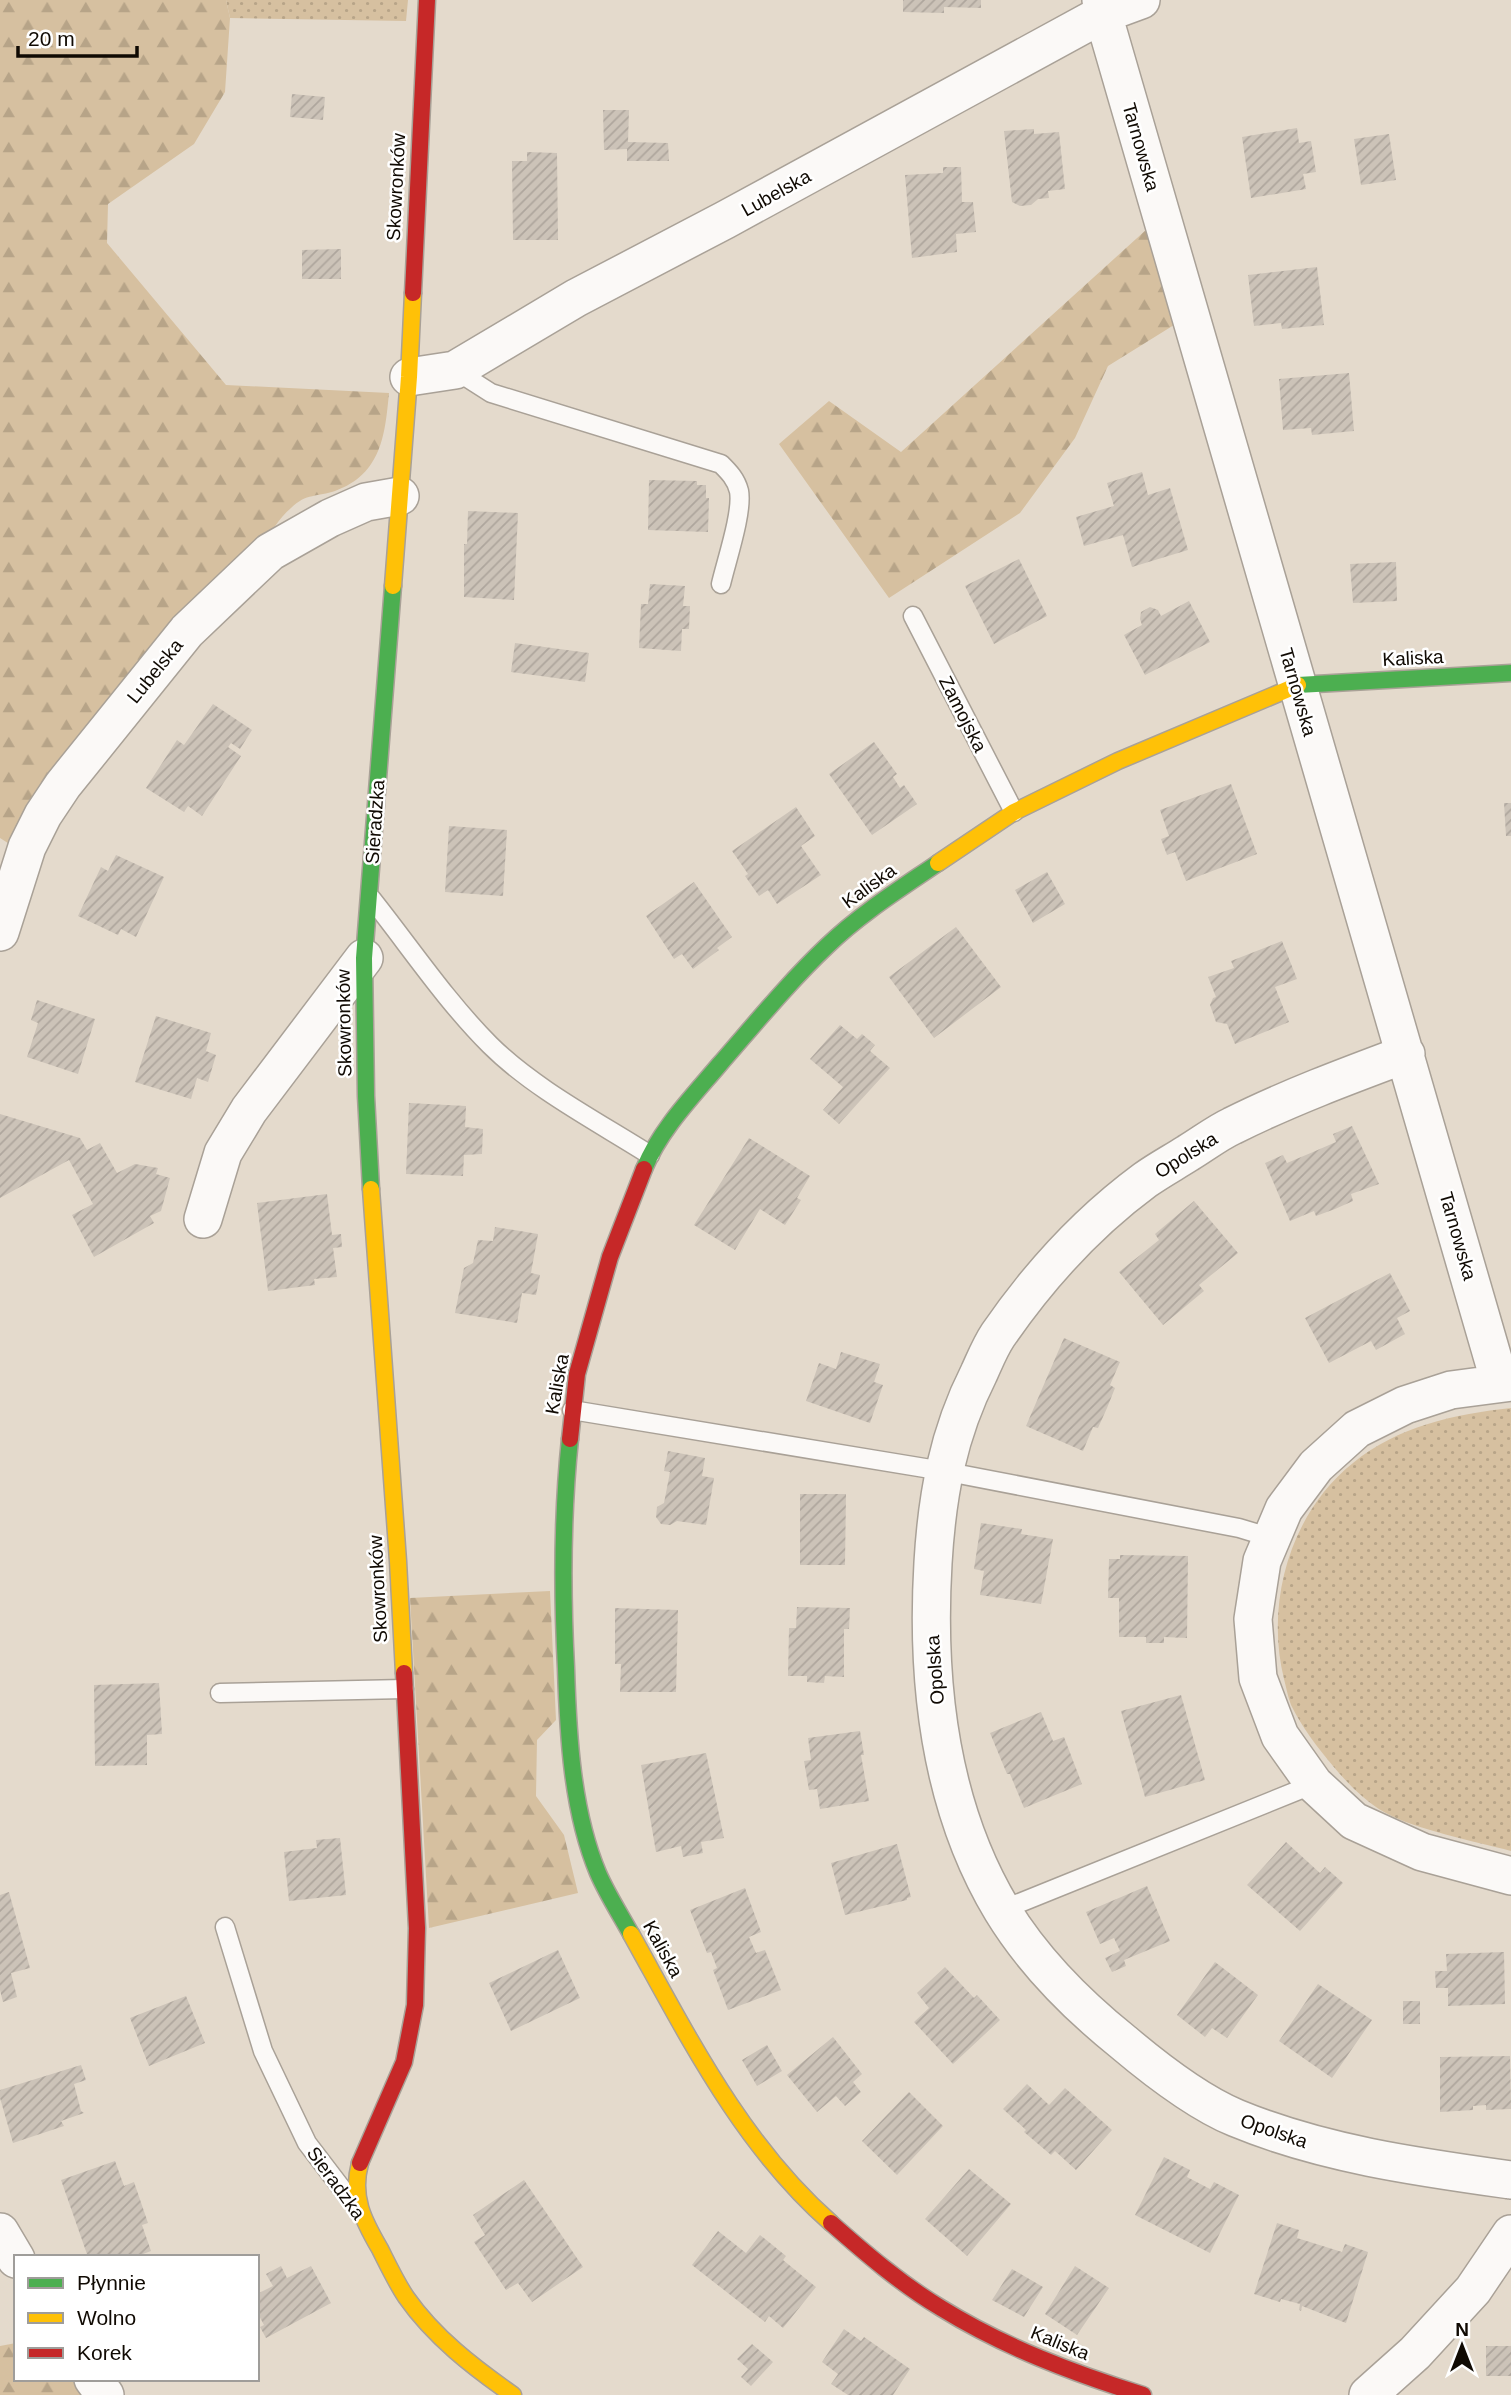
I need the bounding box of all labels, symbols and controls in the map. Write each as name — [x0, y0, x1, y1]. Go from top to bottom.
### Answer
scale bar — [18, 14, 136, 58]
text: 20 m — [28, 27, 75, 50]
street label: Tarnowska — [1118, 100, 1164, 194]
street label: Skowronków — [383, 132, 409, 241]
street label: Lubelska — [738, 165, 815, 221]
street label: Lubelska — [123, 635, 187, 707]
street label: Tarnowska — [1275, 645, 1321, 739]
street label: Kaliska — [1382, 646, 1445, 670]
street label: Zamojska — [935, 673, 991, 756]
street label: Sieradzka — [362, 779, 388, 865]
street label: Kaliska — [838, 859, 900, 912]
street label: Skowronków — [333, 969, 355, 1077]
street label: Opolska — [1151, 1127, 1221, 1182]
street label: Tarnowska — [1435, 1189, 1481, 1283]
street label: Kaliska — [541, 1352, 573, 1416]
street label: Skowronków — [365, 1534, 391, 1643]
street label: Opolska — [922, 1634, 948, 1705]
street label: Kaliska — [639, 1917, 687, 1981]
street label: Opolska — [1238, 2110, 1311, 2152]
street label: Sieradzka — [303, 2143, 370, 2224]
legend — [14, 2255, 259, 2381]
text: Płynnie — [77, 2271, 146, 2294]
text: Wolno — [77, 2306, 136, 2329]
north arrow — [1427, 2311, 1497, 2381]
text: N — [1455, 2319, 1469, 2340]
street label: Kaliska — [1028, 2322, 1093, 2364]
text: Korek — [77, 2341, 132, 2364]

